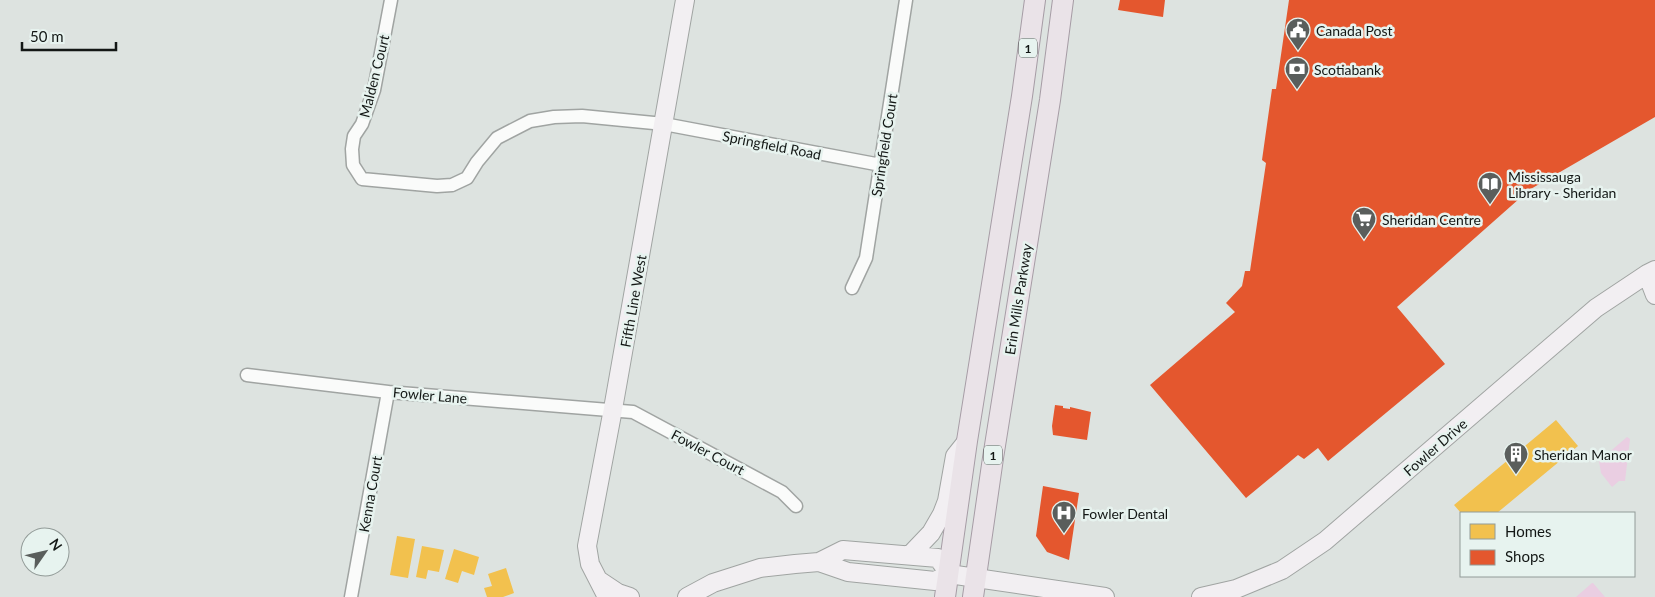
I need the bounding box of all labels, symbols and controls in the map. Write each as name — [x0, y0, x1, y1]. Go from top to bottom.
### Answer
public building icon: Canada Post — [1285, 17, 1311, 51]
scale bar — [22, 20, 116, 52]
place label: Canada Post — [1316, 22, 1393, 39]
text: 50 m — [30, 27, 64, 45]
street label: Malden Court — [356, 33, 392, 119]
road number: 1 — [1019, 38, 1037, 58]
bank icon: Scotiabank — [1284, 56, 1310, 90]
place label: Scotiabank — [1314, 61, 1382, 78]
street label: Springfield Court — [867, 92, 901, 198]
street label: Springfield Road — [721, 127, 823, 163]
place label: Mississauga Library - Sheridan — [1508, 168, 1616, 201]
library icon: Mississauga Library - Sheridan — [1477, 171, 1503, 205]
supermarket icon: Sheridan Centre — [1351, 206, 1377, 240]
place label: Sheridan Centre — [1382, 211, 1481, 228]
street label: Erin Mills Parkway — [1001, 241, 1035, 356]
street label: Fifth Line West — [617, 253, 649, 349]
street label: Fowler Lane — [392, 383, 468, 407]
street label: Fowler Drive — [1400, 415, 1470, 479]
street label: Fowler Court — [669, 426, 747, 478]
building icon: Sheridan Manor — [1503, 441, 1529, 475]
road number: 1 — [984, 446, 1002, 464]
place label: Sheridan Manor — [1534, 446, 1632, 463]
street label: Kenna Court — [355, 454, 385, 534]
hospital icon: Fowler Dental — [1051, 500, 1077, 534]
place label: Fowler Dental — [1082, 505, 1168, 522]
legend — [1460, 512, 1635, 577]
text: Homes — [1505, 522, 1551, 540]
north arrow — [20, 527, 70, 577]
text: N — [46, 535, 66, 554]
text: Shops — [1505, 547, 1545, 565]

